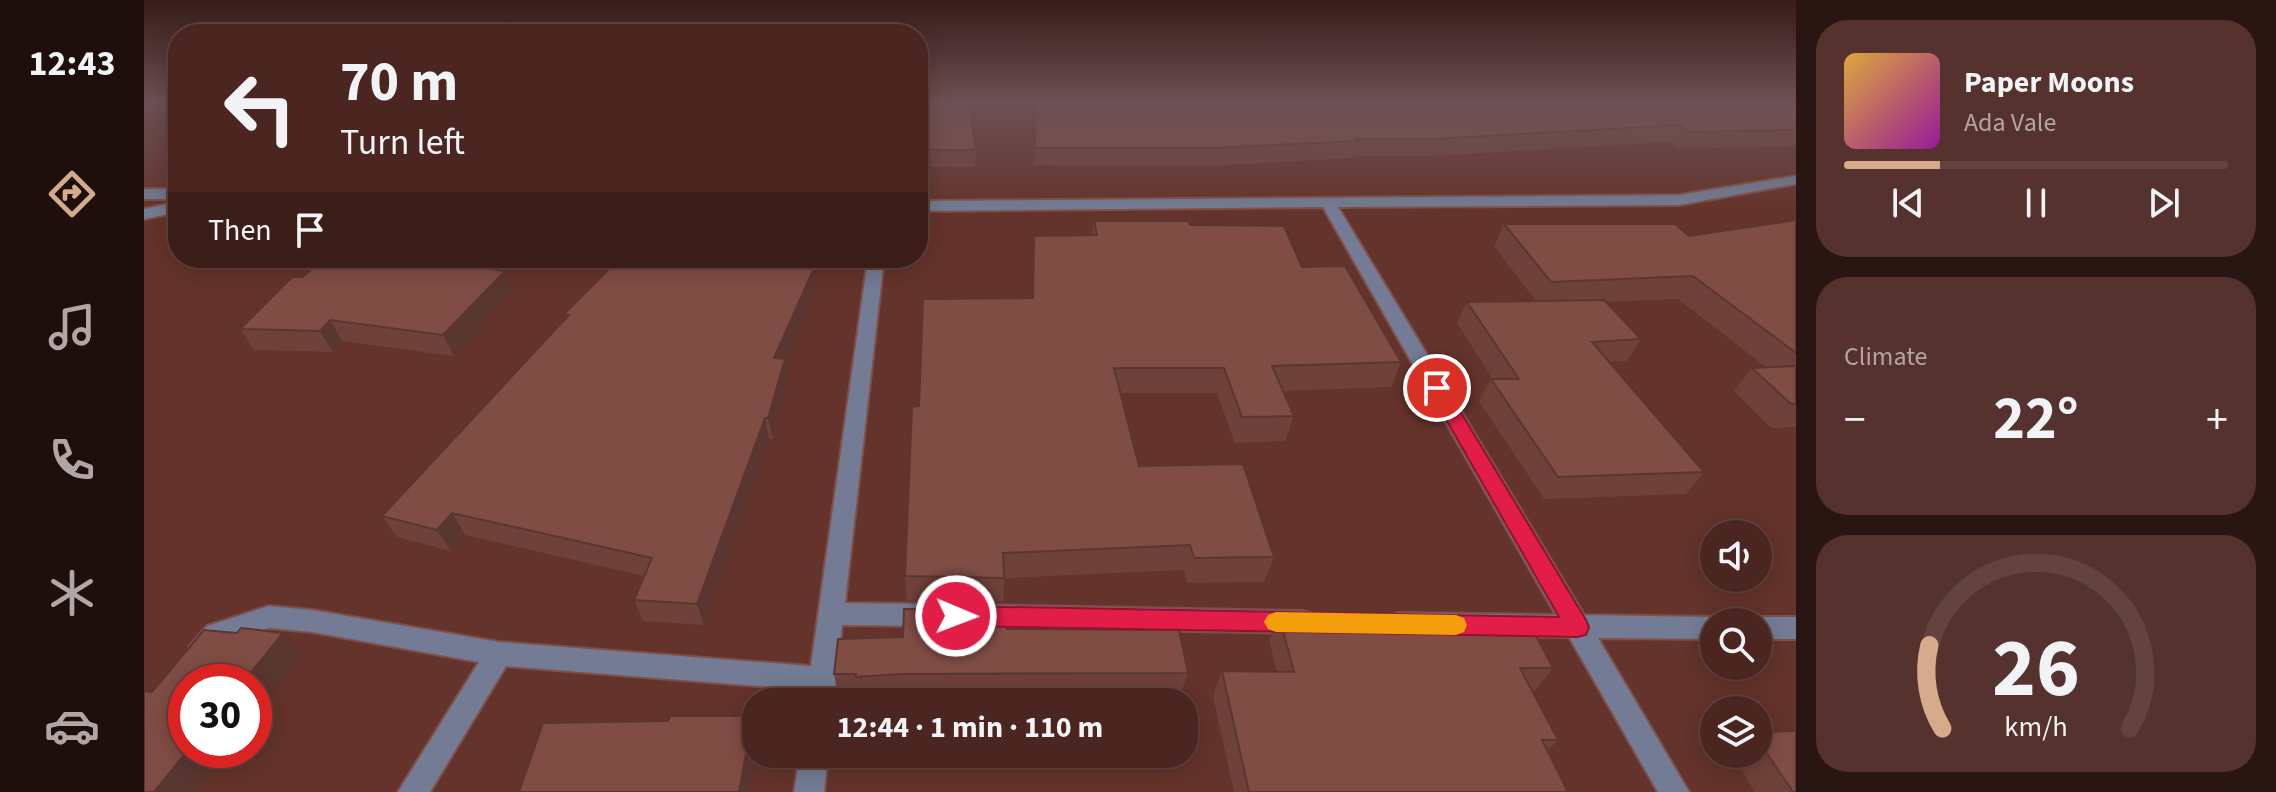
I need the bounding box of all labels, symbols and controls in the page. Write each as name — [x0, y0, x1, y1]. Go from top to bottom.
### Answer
text: 12:43 — [29, 38, 115, 89]
text: 70 m — [340, 43, 458, 122]
icon: left — [208, 56, 312, 160]
text: Paper Moons — [1964, 61, 2134, 104]
text: Ada Vale — [1964, 104, 2056, 141]
text: Turn left — [340, 117, 465, 168]
icon: directions — [44, 166, 100, 222]
icon: previous — [1886, 181, 1930, 225]
icon: pause — [2014, 181, 2058, 225]
icon: next — [2142, 181, 2186, 225]
icon: arrive — [288, 208, 332, 252]
text: Then — [208, 209, 272, 252]
icon: music — [44, 299, 100, 355]
text: Climate — [1844, 338, 1928, 375]
pin — [1403, 354, 1471, 422]
icon: arrive — [1415, 366, 1459, 410]
text: 22° — [1993, 377, 2079, 462]
text: − — [1844, 389, 1866, 452]
text: + — [2206, 389, 2228, 452]
icon: phone — [44, 432, 100, 488]
map controls — [1700, 520, 1772, 768]
button: sound — [1700, 520, 1772, 592]
icon: climate — [44, 565, 100, 621]
position arrow — [914, 574, 998, 658]
button: search — [1700, 608, 1772, 680]
text: 26 — [1992, 610, 2080, 728]
speed limit sign: 30 — [168, 664, 272, 768]
button: layers — [1700, 696, 1772, 768]
icon: car — [44, 698, 100, 754]
text: 12:44 · 1 min · 110 m — [837, 706, 1103, 749]
text: km/h — [2004, 708, 2068, 748]

